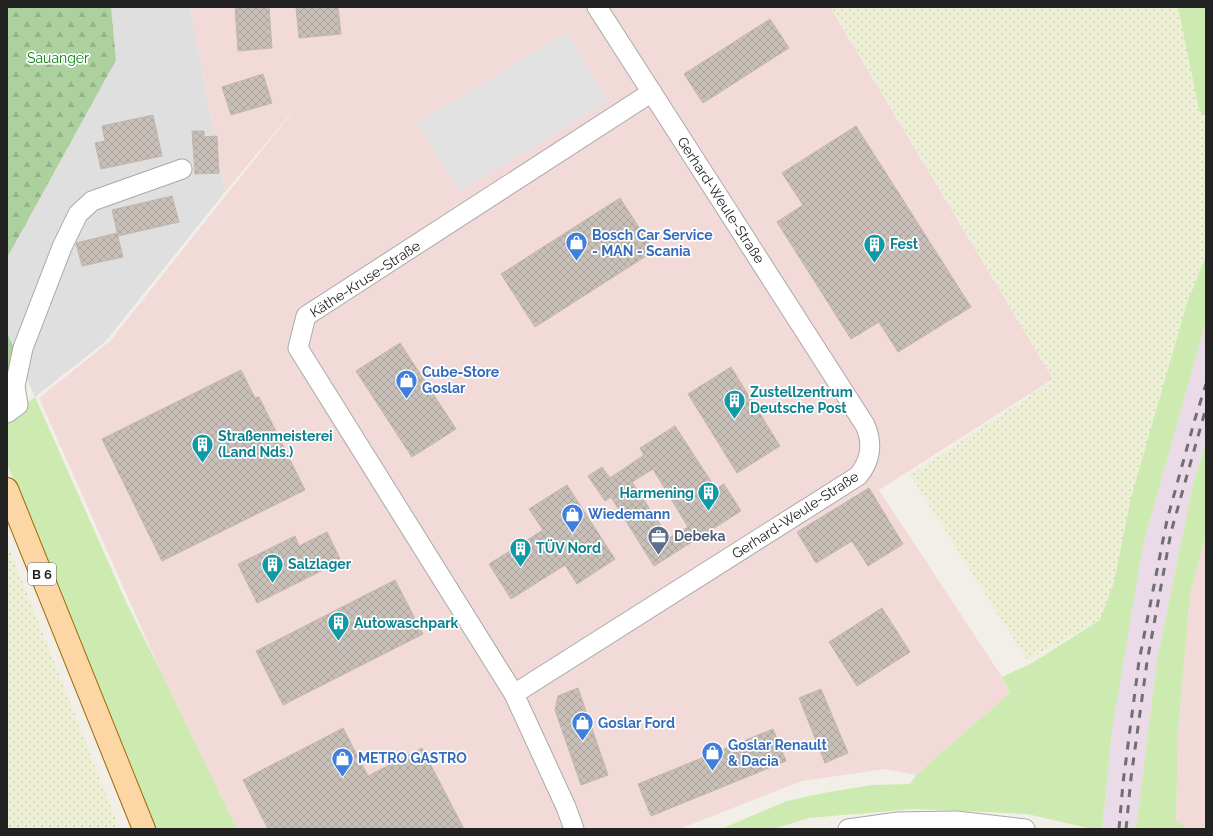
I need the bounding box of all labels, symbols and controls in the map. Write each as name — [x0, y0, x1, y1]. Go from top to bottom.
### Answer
park label: Sauanger — [27, 50, 89, 66]
street label: Gerhard-Weule-Straße — [674, 134, 768, 266]
place label: Bosch Car Service - MAN - Scania — [592, 227, 713, 259]
shop icon: Bosch Car Service - MAN - Scania — [564, 230, 590, 263]
building icon: Fest — [861, 231, 887, 264]
place label: Fest — [890, 236, 919, 252]
street label: Käthe-Kruse-Straße — [307, 237, 423, 321]
place label: Cube-Store Goslar — [422, 364, 500, 396]
shop icon: Cube-Store Goslar — [393, 367, 419, 400]
place label: Zustellzentrum Deutsche Post — [750, 384, 853, 416]
building icon: Zustellzentrum Deutsche Post — [721, 387, 747, 420]
place label: Straßenmeisterei (Land Nds.) — [218, 428, 333, 460]
building icon: Straßenmeisterei (Land Nds.) — [190, 431, 216, 464]
street label: Gerhard-Weule-Straße — [729, 468, 861, 562]
building icon: Harmening — [696, 480, 722, 513]
place label: Harmening — [619, 485, 694, 501]
shop icon: Wiedemann — [559, 501, 585, 534]
place label: Wiedemann — [588, 506, 670, 522]
office icon: Debeka — [646, 523, 672, 556]
place label: Debeka — [674, 528, 725, 544]
building icon: TÜV Nord — [508, 535, 534, 568]
place label: TÜV Nord — [536, 539, 601, 556]
building icon: Salzlager — [259, 551, 285, 584]
place label: Salzlager — [288, 556, 352, 572]
road number: B 6 — [28, 563, 56, 585]
building icon: Autowaschpark — [326, 610, 352, 643]
place label: Autowaschpark — [354, 615, 459, 631]
shop icon: Goslar Ford — [569, 710, 595, 743]
place label: Goslar Ford — [598, 715, 675, 731]
place label: Goslar Renault & Dacia — [728, 737, 827, 769]
shop icon: Goslar Renault & Dacia — [699, 740, 725, 773]
shop icon: METRO GASTRO — [329, 745, 355, 778]
place label: METRO GASTRO — [358, 750, 467, 766]

